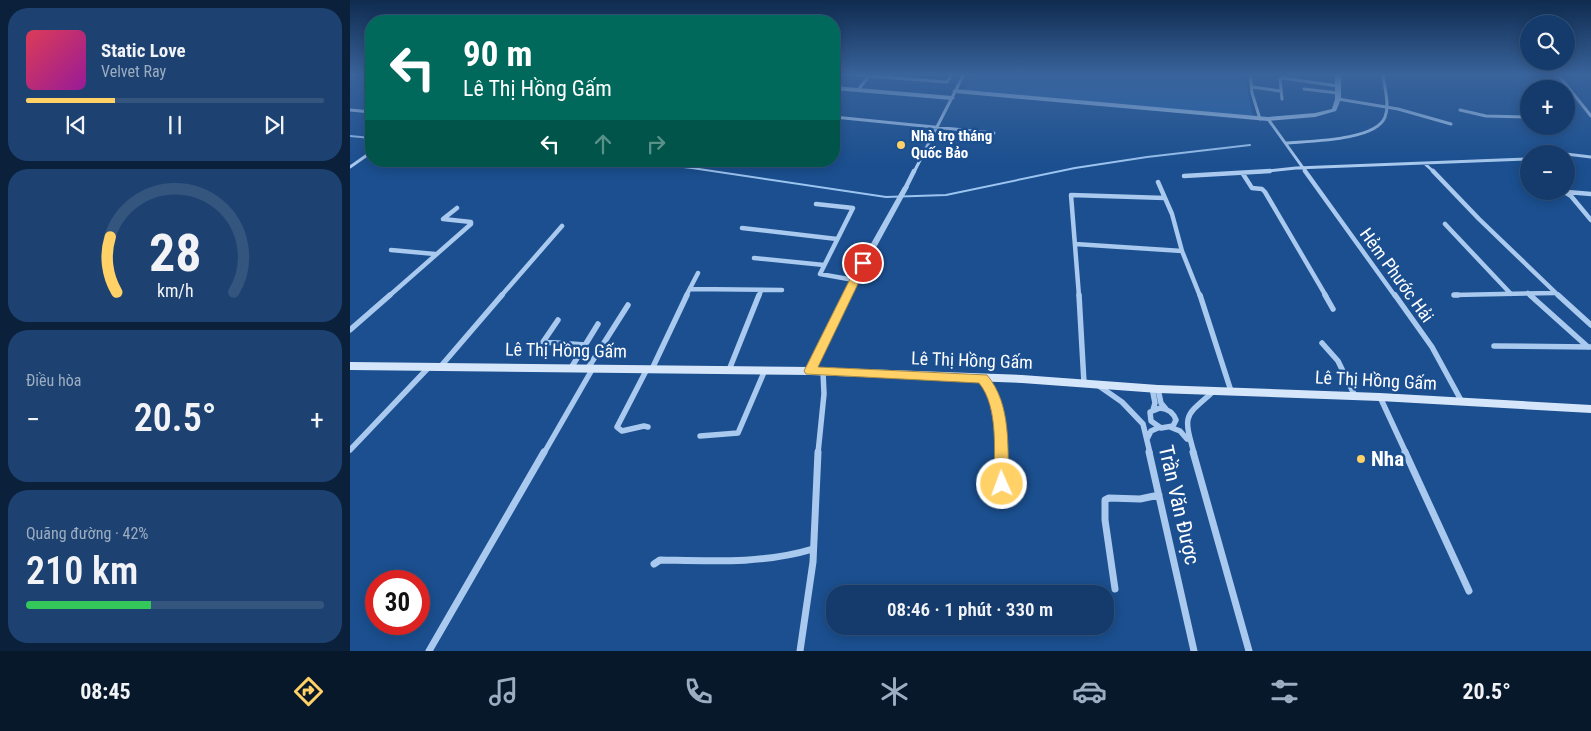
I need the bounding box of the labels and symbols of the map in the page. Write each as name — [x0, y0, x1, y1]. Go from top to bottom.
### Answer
place label: Nhà trọ tháng Quốc Bảo — [911, 127, 992, 162]
marker: Nhà trọ tháng Quốc Bảo — [895, 139, 907, 151]
street label: Hẻm Phước Hải — [1356, 224, 1438, 326]
pin — [842, 242, 884, 284]
street label: Lê Thị Hồng Gấm — [505, 338, 627, 362]
street label: Lê Thị Hồng Gấm — [911, 347, 1033, 373]
street label: Lê Thị Hồng Gấm — [1315, 366, 1437, 394]
street label: Trần Văn Được — [1154, 443, 1204, 567]
place label: Nha — [1371, 447, 1404, 471]
marker: Nha — [1355, 453, 1367, 465]
position arrow — [975, 457, 1027, 509]
speed limit sign: 30 — [365, 570, 430, 635]

